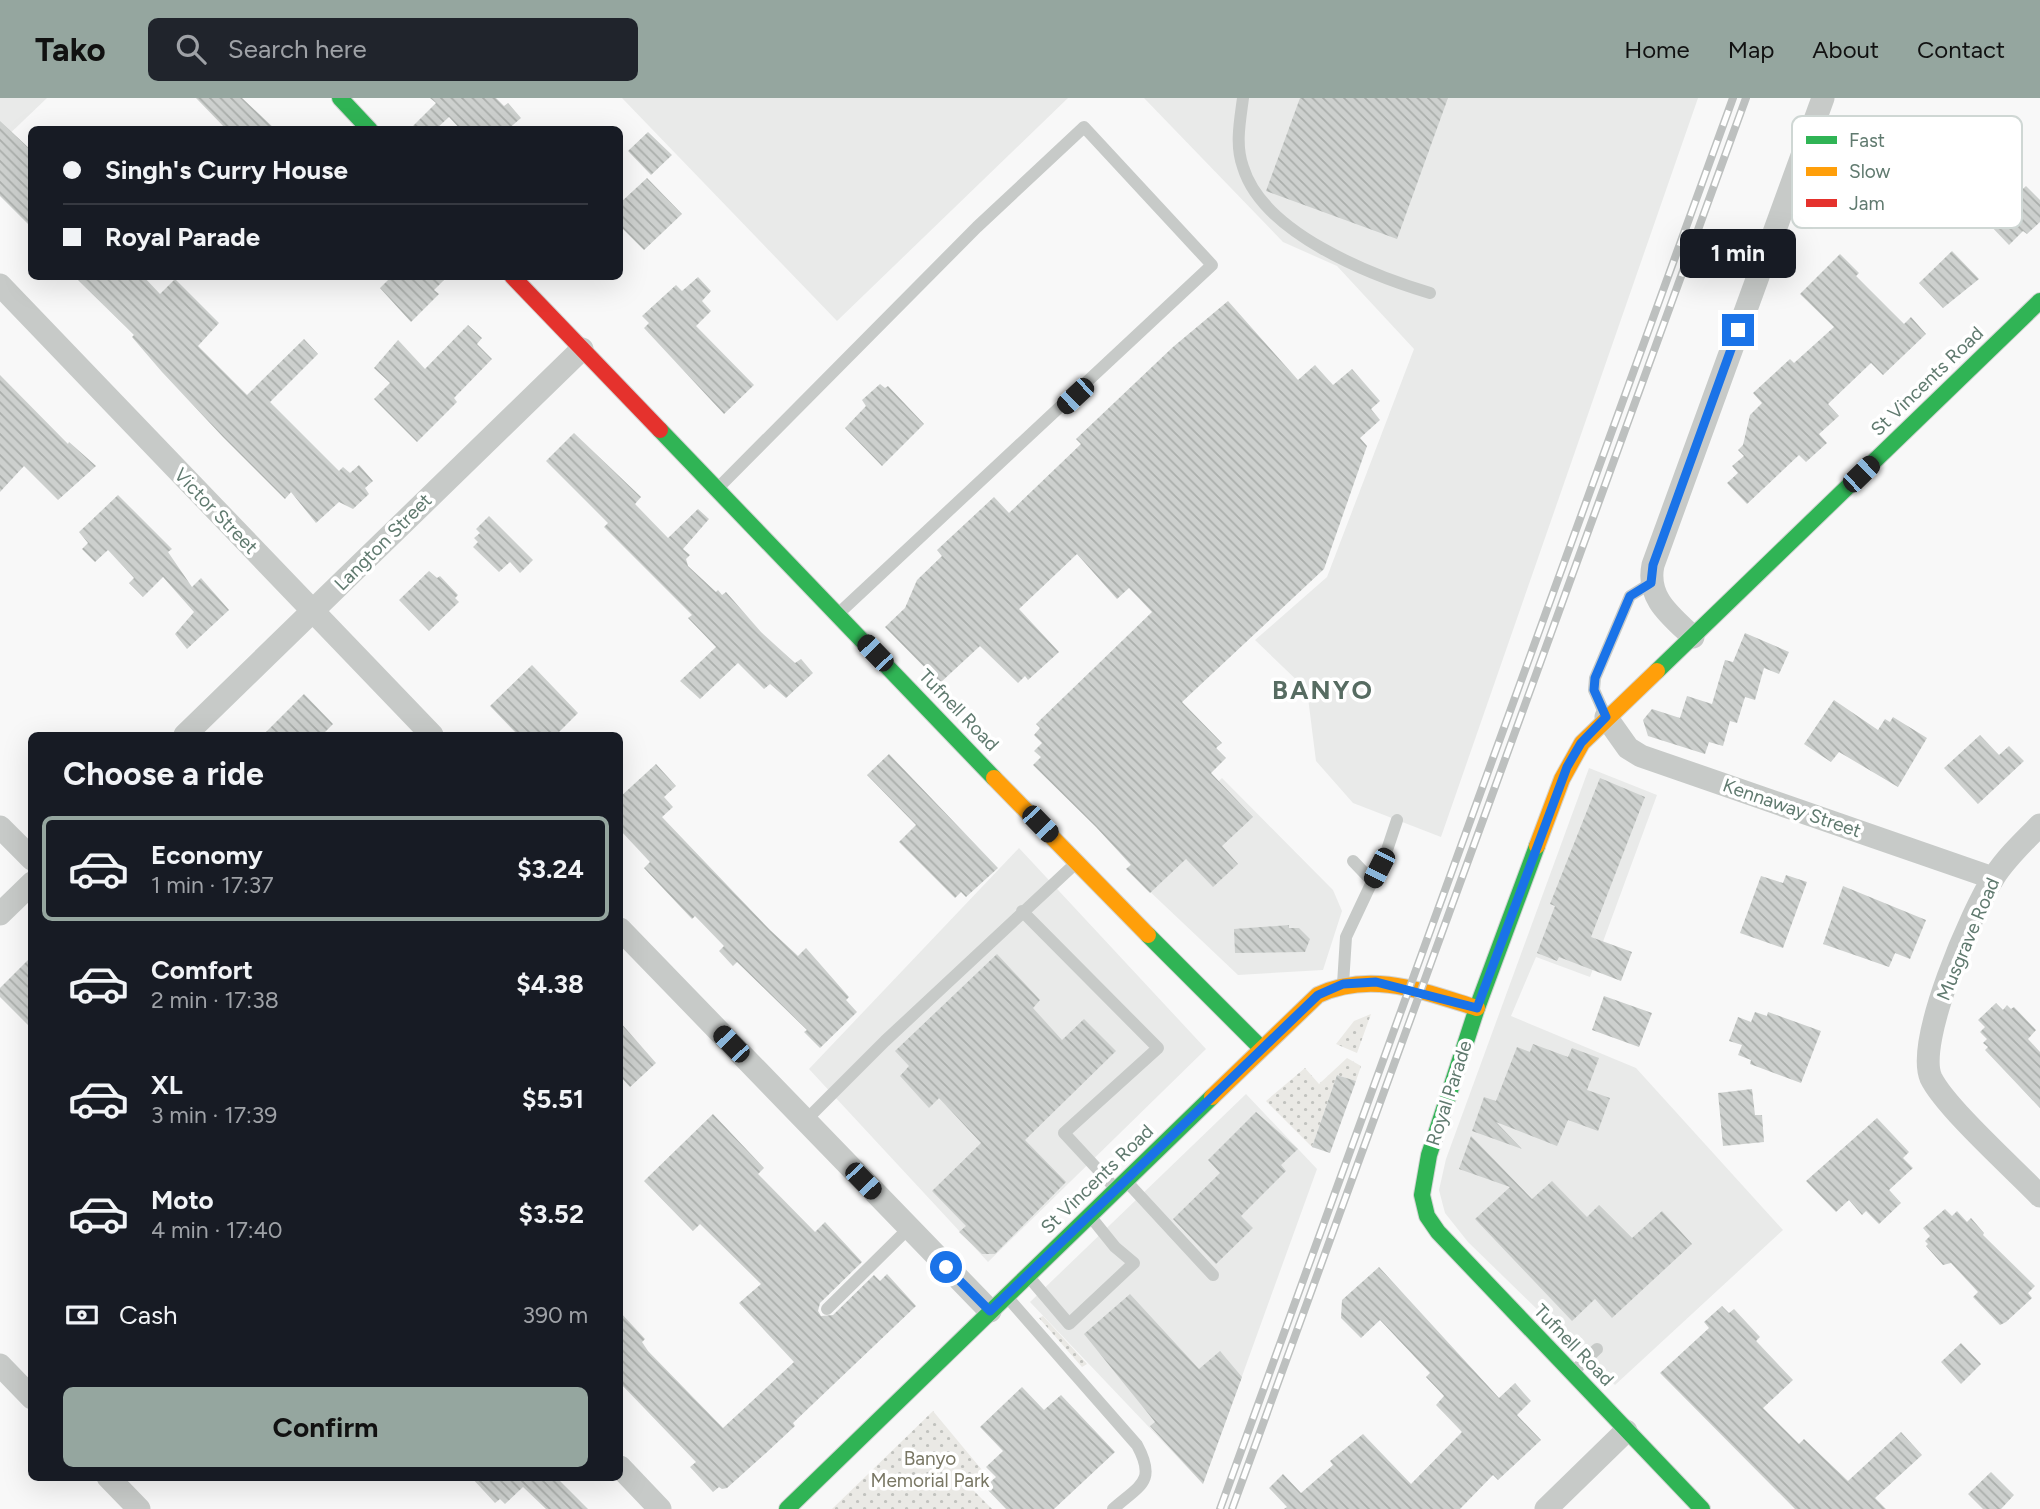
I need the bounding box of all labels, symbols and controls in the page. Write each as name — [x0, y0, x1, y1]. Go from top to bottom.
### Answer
search box — [148, 18, 638, 81]
text: Tako — [35, 30, 106, 69]
icon: search — [172, 30, 210, 68]
text: Search here — [228, 33, 367, 65]
text: Home — [1624, 35, 1690, 64]
text: Map — [1728, 35, 1774, 64]
text: About — [1812, 35, 1879, 64]
text: Contact — [1917, 35, 2005, 64]
legend — [1792, 116, 2022, 228]
text: Fast — [1849, 129, 1885, 152]
text: Singh's Curry House — [105, 154, 348, 186]
text: Slow — [1849, 160, 1891, 183]
text: Jam — [1849, 192, 1885, 215]
text: Royal Parade — [105, 221, 260, 253]
callout: 1 min — [1680, 229, 1796, 278]
text: 1 min — [1711, 239, 1765, 267]
route end — [1722, 314, 1754, 346]
street label: St Vincents Road — [1866, 322, 1988, 440]
car — [1053, 374, 1098, 418]
car — [1839, 452, 1884, 496]
street label: Victor Street — [169, 463, 263, 559]
street label: Langton Street — [330, 489, 436, 595]
car — [853, 631, 898, 675]
street label: Tufnell Road — [914, 664, 1004, 756]
district label: BANYO — [1272, 674, 1374, 706]
text: Choose a ride — [63, 755, 264, 793]
street label: Kennaway Street — [1720, 774, 1864, 842]
car — [1018, 802, 1063, 846]
icon: car — [67, 837, 130, 900]
text: Economy — [151, 839, 263, 871]
car — [1361, 845, 1398, 891]
text: $3.24 — [517, 853, 584, 885]
text: 1 min · 17:37 — [151, 871, 274, 899]
street label: Musgrave Road — [1932, 874, 2004, 1004]
icon: car — [67, 952, 130, 1015]
text: Comfort — [151, 954, 253, 986]
text: $4.38 — [516, 968, 584, 1000]
text: 2 min · 17:38 — [151, 986, 279, 1014]
car — [709, 1022, 754, 1066]
street label: Royal Parade — [1421, 1038, 1477, 1148]
icon: car — [67, 1067, 130, 1130]
text: XL — [151, 1069, 183, 1101]
text: $5.51 — [522, 1083, 584, 1115]
text: 3 min · 17:39 — [151, 1101, 277, 1129]
street label: St Vincents Road — [1036, 1120, 1158, 1238]
car — [841, 1159, 886, 1203]
icon: car — [67, 1182, 130, 1245]
text: Moto — [151, 1184, 214, 1216]
text: $3.52 — [519, 1198, 584, 1230]
text: 4 min · 17:40 — [151, 1216, 283, 1244]
route start — [930, 1251, 962, 1283]
icon: cash — [63, 1296, 101, 1334]
text: Cash — [119, 1299, 178, 1331]
street label: Tufnell Road — [1529, 1299, 1619, 1391]
text: 390 m — [522, 1301, 588, 1329]
button: Confirm — [63, 1387, 588, 1467]
park label: Banyo Memorial Park — [870, 1447, 990, 1492]

